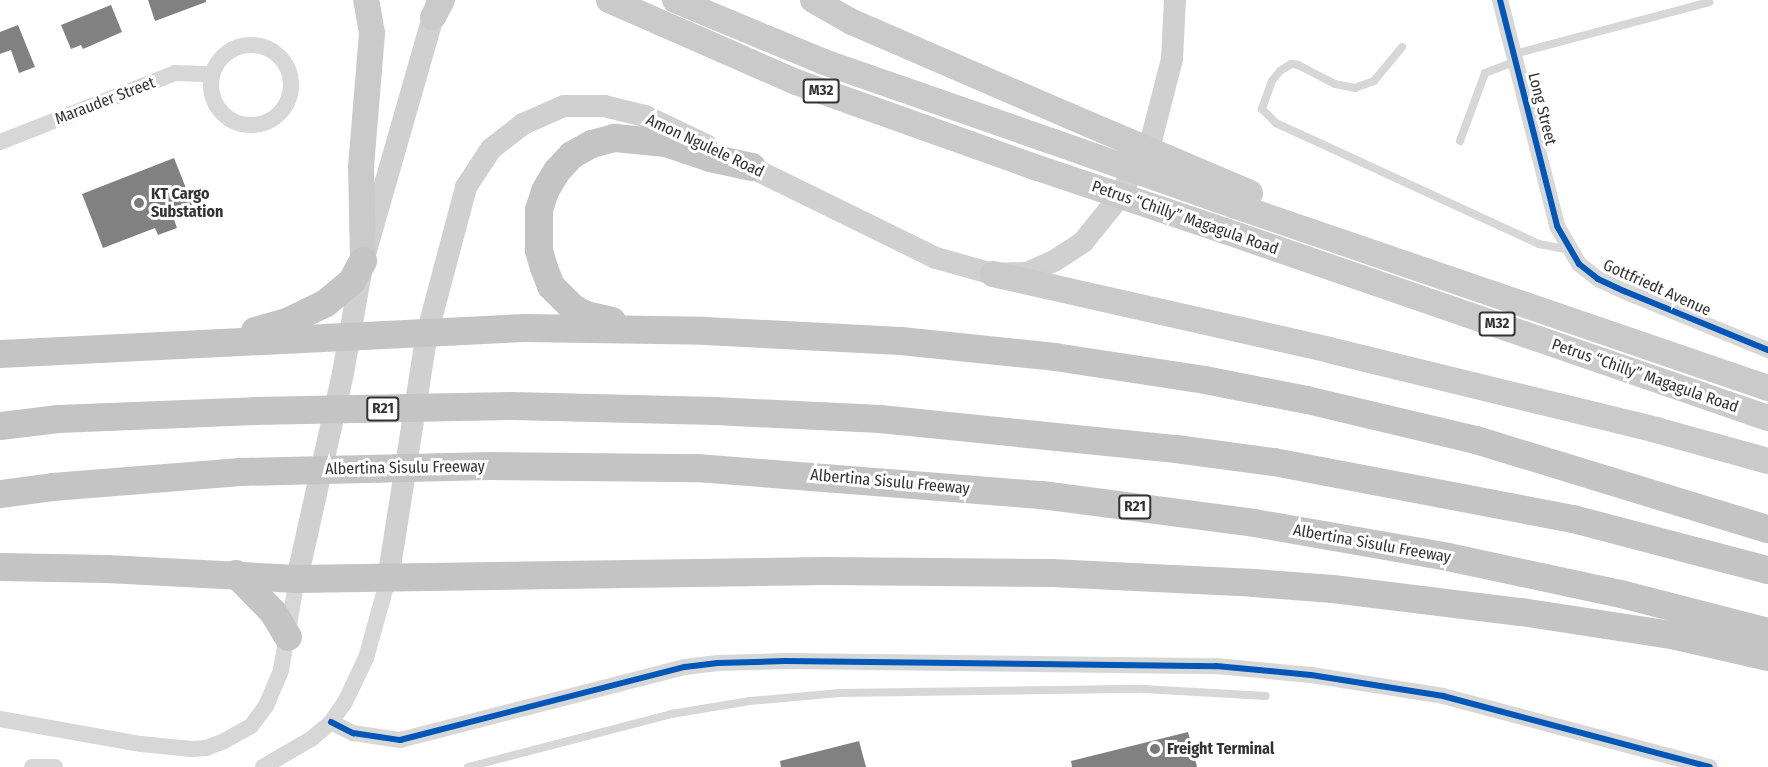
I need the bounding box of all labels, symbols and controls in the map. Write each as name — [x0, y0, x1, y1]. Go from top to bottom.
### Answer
street label: Long Street — [1524, 71, 1560, 147]
street label: Marauder Street — [52, 73, 158, 129]
road number: M32 — [802, 79, 840, 103]
street label: Amon Ngulele Road — [643, 110, 767, 182]
street label: Petrus “Chilly” Magagula Road — [1089, 177, 1281, 259]
place label: KT Cargo Substation — [151, 184, 223, 222]
marker: KT Cargo Substation — [132, 196, 146, 210]
street label: Gottfriedt Avenue — [1600, 256, 1714, 320]
road number: M32 — [1478, 312, 1516, 336]
street label: Petrus “Chilly” Magagula Road — [1549, 335, 1741, 417]
road number: R21 — [365, 397, 401, 421]
street label: Albertina Sisulu Freeway — [325, 457, 485, 479]
street label: Albertina Sisulu Freeway — [810, 465, 970, 499]
road number: R21 — [1117, 495, 1153, 519]
street label: Albertina Sisulu Freeway — [1292, 521, 1452, 567]
place label: Freight Terminal — [1167, 739, 1274, 759]
marker: Freight Terminal — [1148, 742, 1162, 756]

